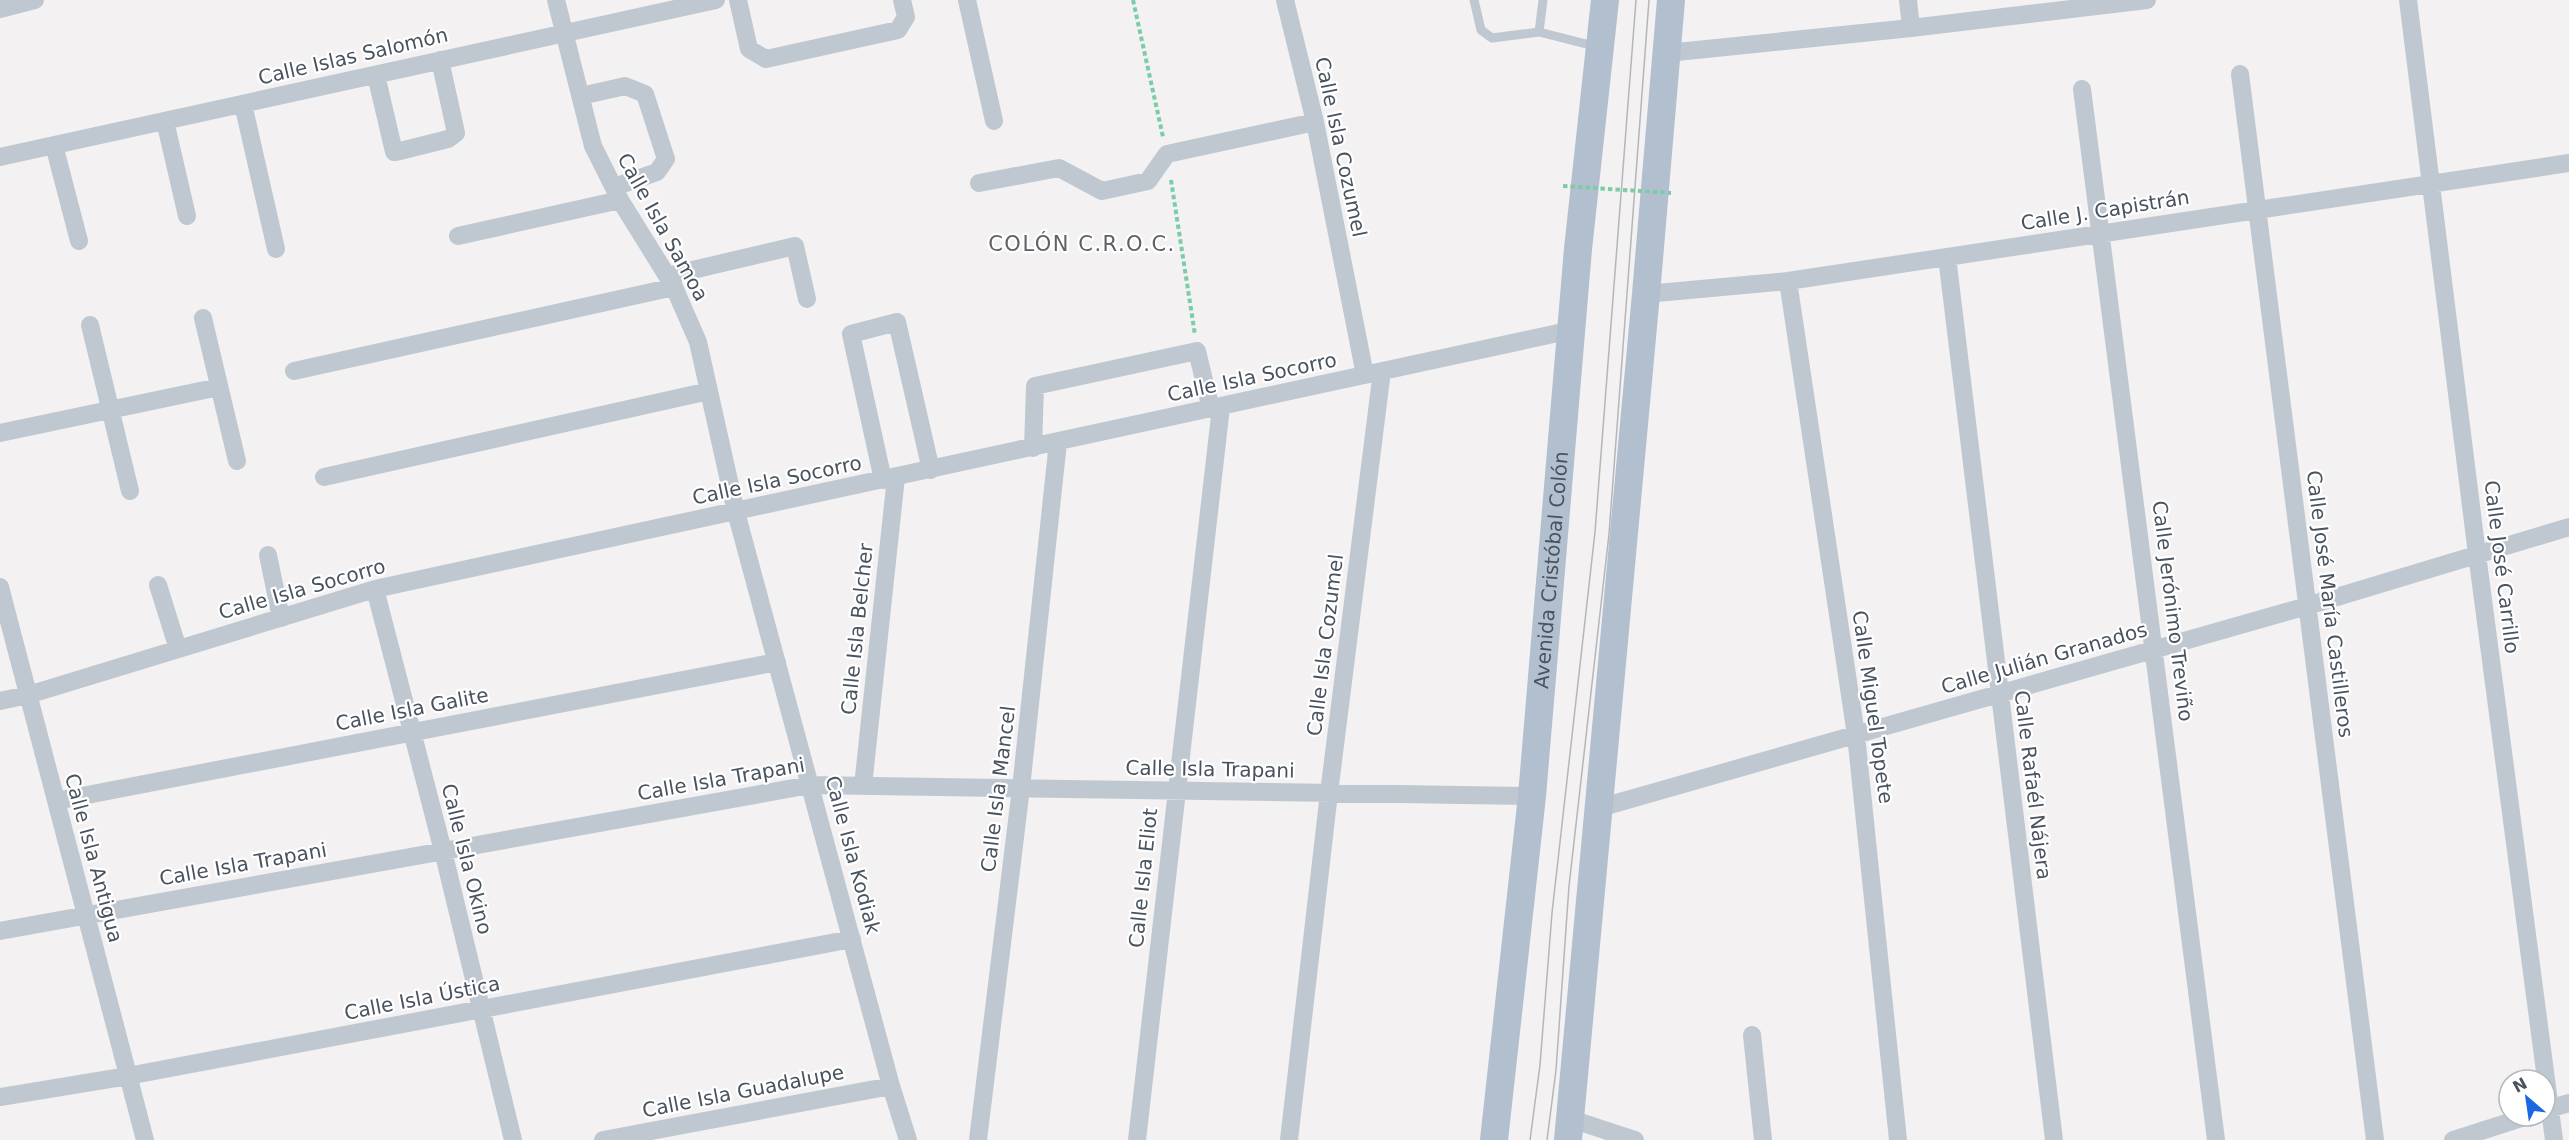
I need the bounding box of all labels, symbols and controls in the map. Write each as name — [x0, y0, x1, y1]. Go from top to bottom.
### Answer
street label: Calle Islas Salomón — [256, 22, 450, 90]
street label: Calle Isla Cozumel — [1310, 55, 1372, 239]
street label: Calle Isla Samoa — [612, 149, 714, 305]
street label: Calle J. Capistrán — [2019, 185, 2191, 235]
district label: COLÓN C.R.O.C. — [988, 231, 1176, 256]
street label: Calle Isla Socorro — [1165, 347, 1339, 407]
street label: Calle Isla Socorro — [690, 450, 864, 510]
street label: Avenida Cristóbal Colón — [1529, 450, 1573, 690]
street label: Calle José María Castilleros — [2302, 469, 2358, 739]
street label: Calle José Carrillo — [2479, 479, 2525, 655]
street label: Calle Jerónimo Treviño — [2148, 499, 2198, 723]
street label: Calle Isla Belcher — [836, 541, 878, 716]
street label: Calle Isla Cozumel — [1302, 553, 1348, 737]
street label: Calle Isla Socorro — [216, 554, 388, 624]
street label: Calle Miguel Topete — [1848, 609, 1898, 805]
street label: Calle Julián Granados — [1938, 617, 2150, 699]
street label: Calle Isla Galite — [333, 682, 491, 736]
street label: Calle Rafaél Nájera — [2009, 689, 2057, 881]
street label: Calle Isla Mancel — [976, 704, 1020, 874]
street label: Calle Isla Trapani — [635, 752, 807, 806]
street label: Calle Isla Trapani — [1125, 756, 1295, 782]
street label: Calle Isla Antigua — [60, 771, 128, 945]
street label: Calle Isla Kodiak — [820, 773, 886, 937]
street label: Calle Isla Okino — [437, 781, 497, 937]
street label: Calle Isla Eliot — [1124, 807, 1162, 949]
street label: Calle Isla Trapani — [157, 837, 329, 891]
street label: Calle Isla Ústica — [342, 971, 502, 1025]
street label: Calle Isla Guadalupe — [640, 1060, 846, 1122]
north arrow — [2497, 1068, 2557, 1128]
text: N — [2510, 1074, 2530, 1097]

